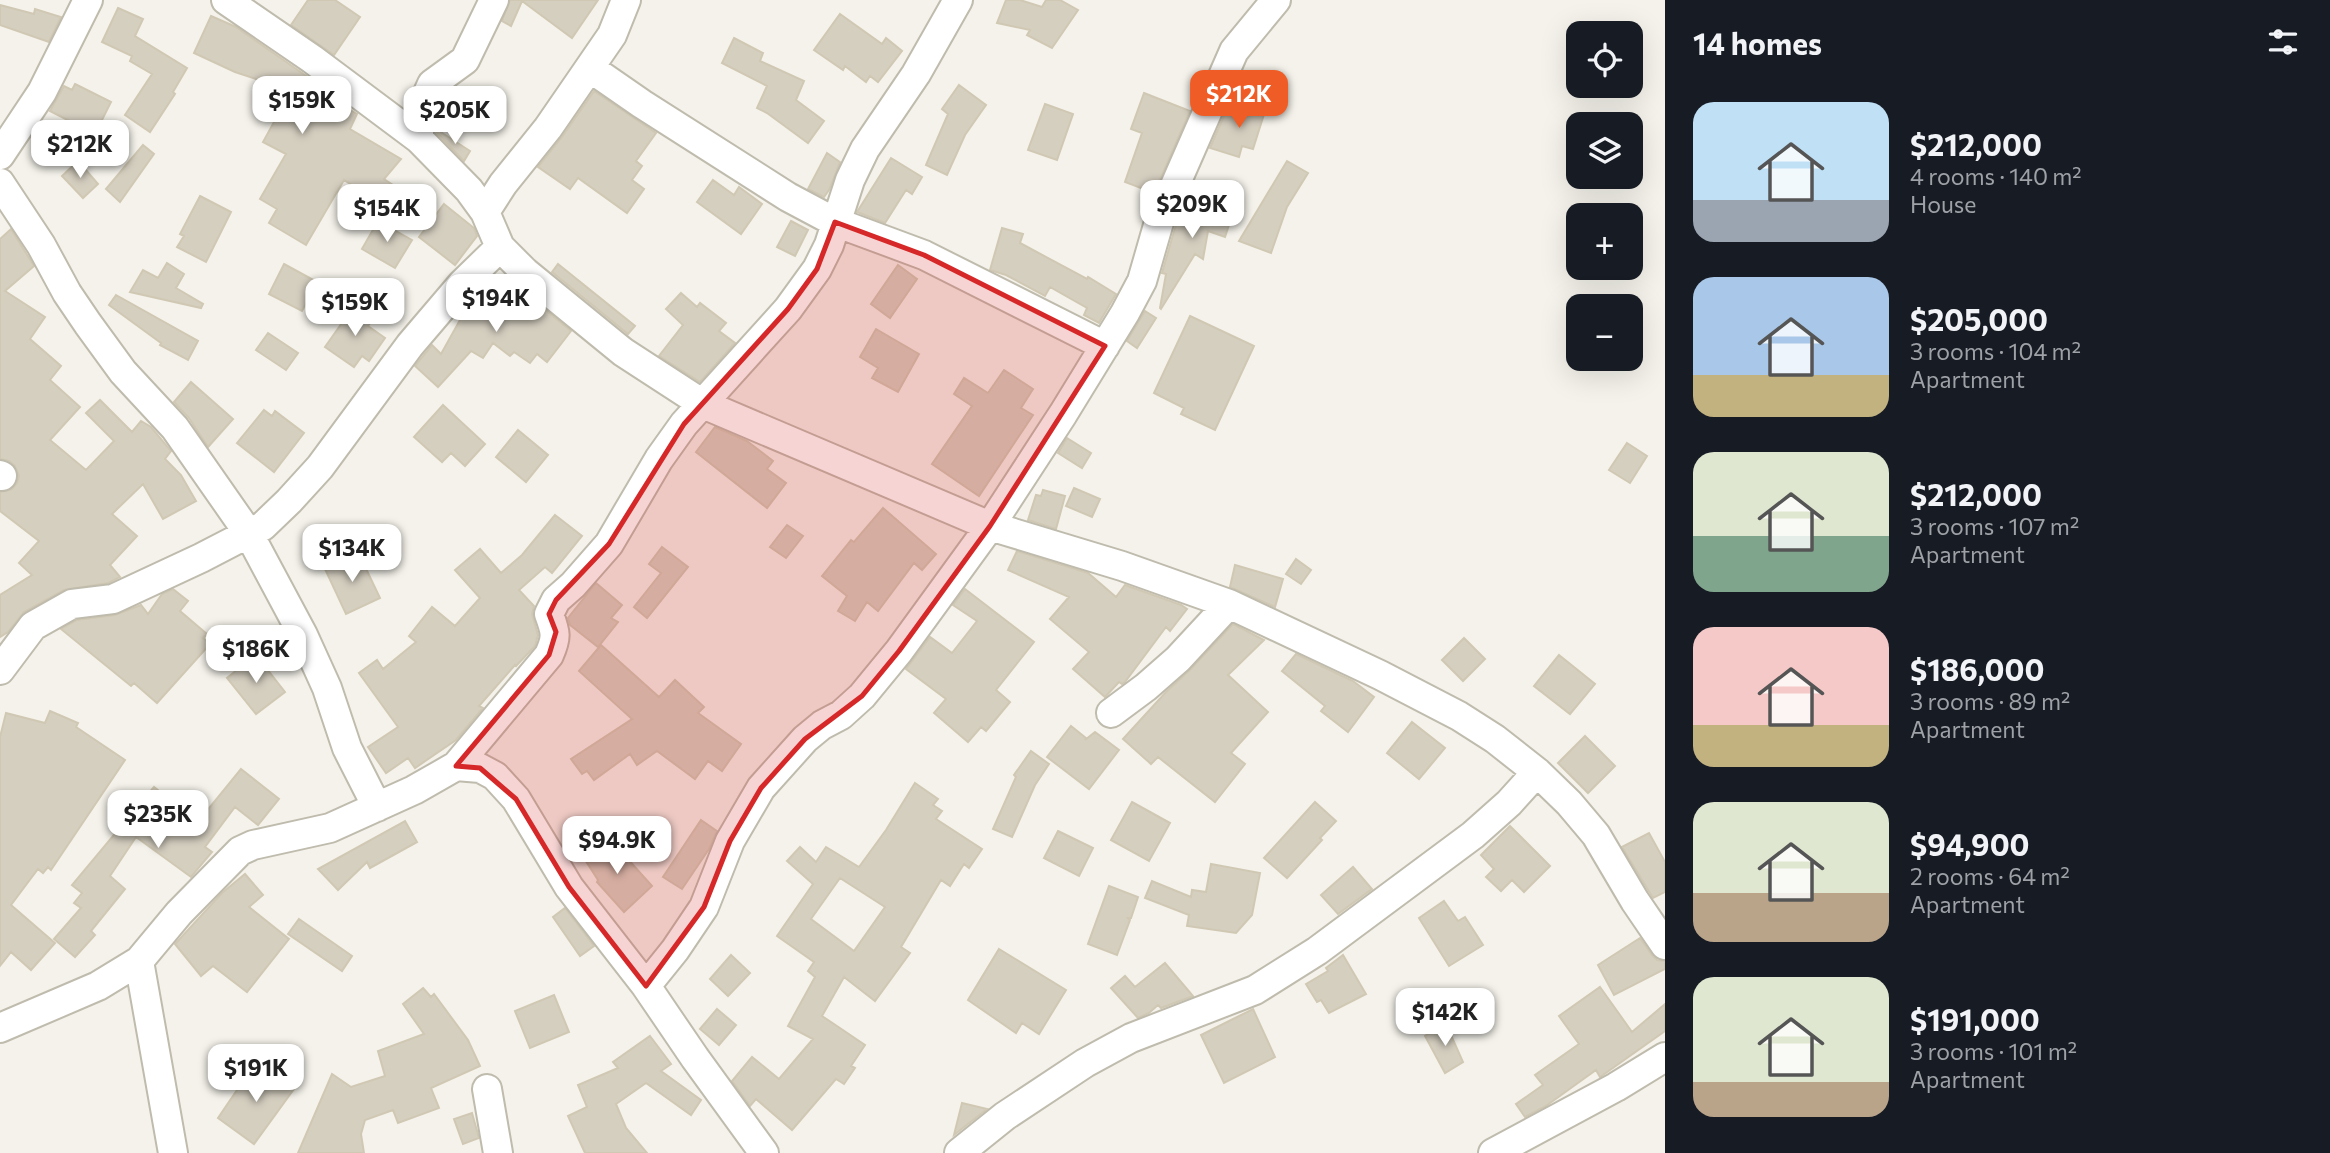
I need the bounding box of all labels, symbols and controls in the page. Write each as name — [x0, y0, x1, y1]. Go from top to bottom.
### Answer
map controls — [1566, 21, 1643, 371]
button: locate — [1566, 21, 1643, 98]
icon: filters — [2264, 23, 2302, 61]
text: 14 homes — [1693, 24, 1822, 61]
pin: $212K — [1190, 71, 1288, 130]
pin: $159K — [253, 76, 351, 136]
text: $212K — [1206, 79, 1272, 107]
text: $159K — [268, 85, 336, 113]
pin: $205K — [406, 86, 504, 146]
text: $205K — [420, 95, 490, 123]
button: layers — [1566, 112, 1643, 189]
pin: $212K — [31, 120, 129, 180]
text: $212,000 — [1910, 125, 2042, 162]
text: $212K — [47, 129, 113, 157]
icon: home — [1749, 130, 1833, 214]
text: 4 rooms · 140 m² — [1910, 162, 2082, 190]
pin: $209K — [1143, 180, 1241, 240]
pin: $154K — [338, 184, 436, 244]
text: $209K — [1156, 189, 1228, 217]
text: House — [1910, 190, 1976, 218]
text: $154K — [353, 193, 421, 221]
button: + — [1566, 203, 1643, 280]
pin: $194K — [447, 274, 545, 334]
pin: $159K — [306, 278, 404, 338]
text: $194K — [462, 283, 530, 311]
text: $159K — [321, 287, 389, 315]
button: − — [1566, 294, 1643, 371]
text: $205,000 — [1910, 300, 2048, 337]
icon: home — [1749, 305, 1833, 389]
text: 3 rooms · 104 m² — [1910, 337, 2081, 365]
text: Apartment — [1910, 365, 2025, 393]
text: $212,000 — [1910, 475, 2042, 512]
icon: home — [1749, 480, 1833, 564]
text: 3 rooms · 107 m² — [1910, 512, 2079, 540]
pin: $134K — [303, 524, 401, 584]
text: $134K — [318, 533, 386, 561]
text: Apartment — [1910, 540, 2025, 568]
pin: $186K — [207, 626, 305, 685]
text: $186K — [222, 634, 290, 662]
text: $186,000 — [1910, 650, 2044, 687]
icon: home — [1749, 655, 1833, 739]
text: 3 rooms · 89 m² — [1910, 687, 2070, 715]
text: Apartment — [1910, 715, 2025, 743]
pin: $235K — [109, 790, 207, 850]
text: $235K — [123, 799, 193, 827]
pin: $94.9K — [560, 816, 674, 876]
text: $94.9K — [578, 825, 656, 853]
text: $94,900 — [1910, 825, 2030, 862]
icon: home — [1749, 830, 1833, 914]
text: 2 rooms · 64 m² — [1910, 862, 2070, 890]
text: Apartment — [1910, 890, 2025, 918]
pin: $142K — [1396, 988, 1494, 1048]
text: $142K — [1412, 997, 1478, 1025]
text: $191,000 — [1910, 1000, 2040, 1037]
icon: home — [1749, 1005, 1833, 1089]
text: 3 rooms · 101 m² — [1910, 1037, 2077, 1065]
pin: $191K — [207, 1044, 305, 1104]
text: $191K — [224, 1053, 288, 1081]
text: Apartment — [1910, 1065, 2025, 1093]

